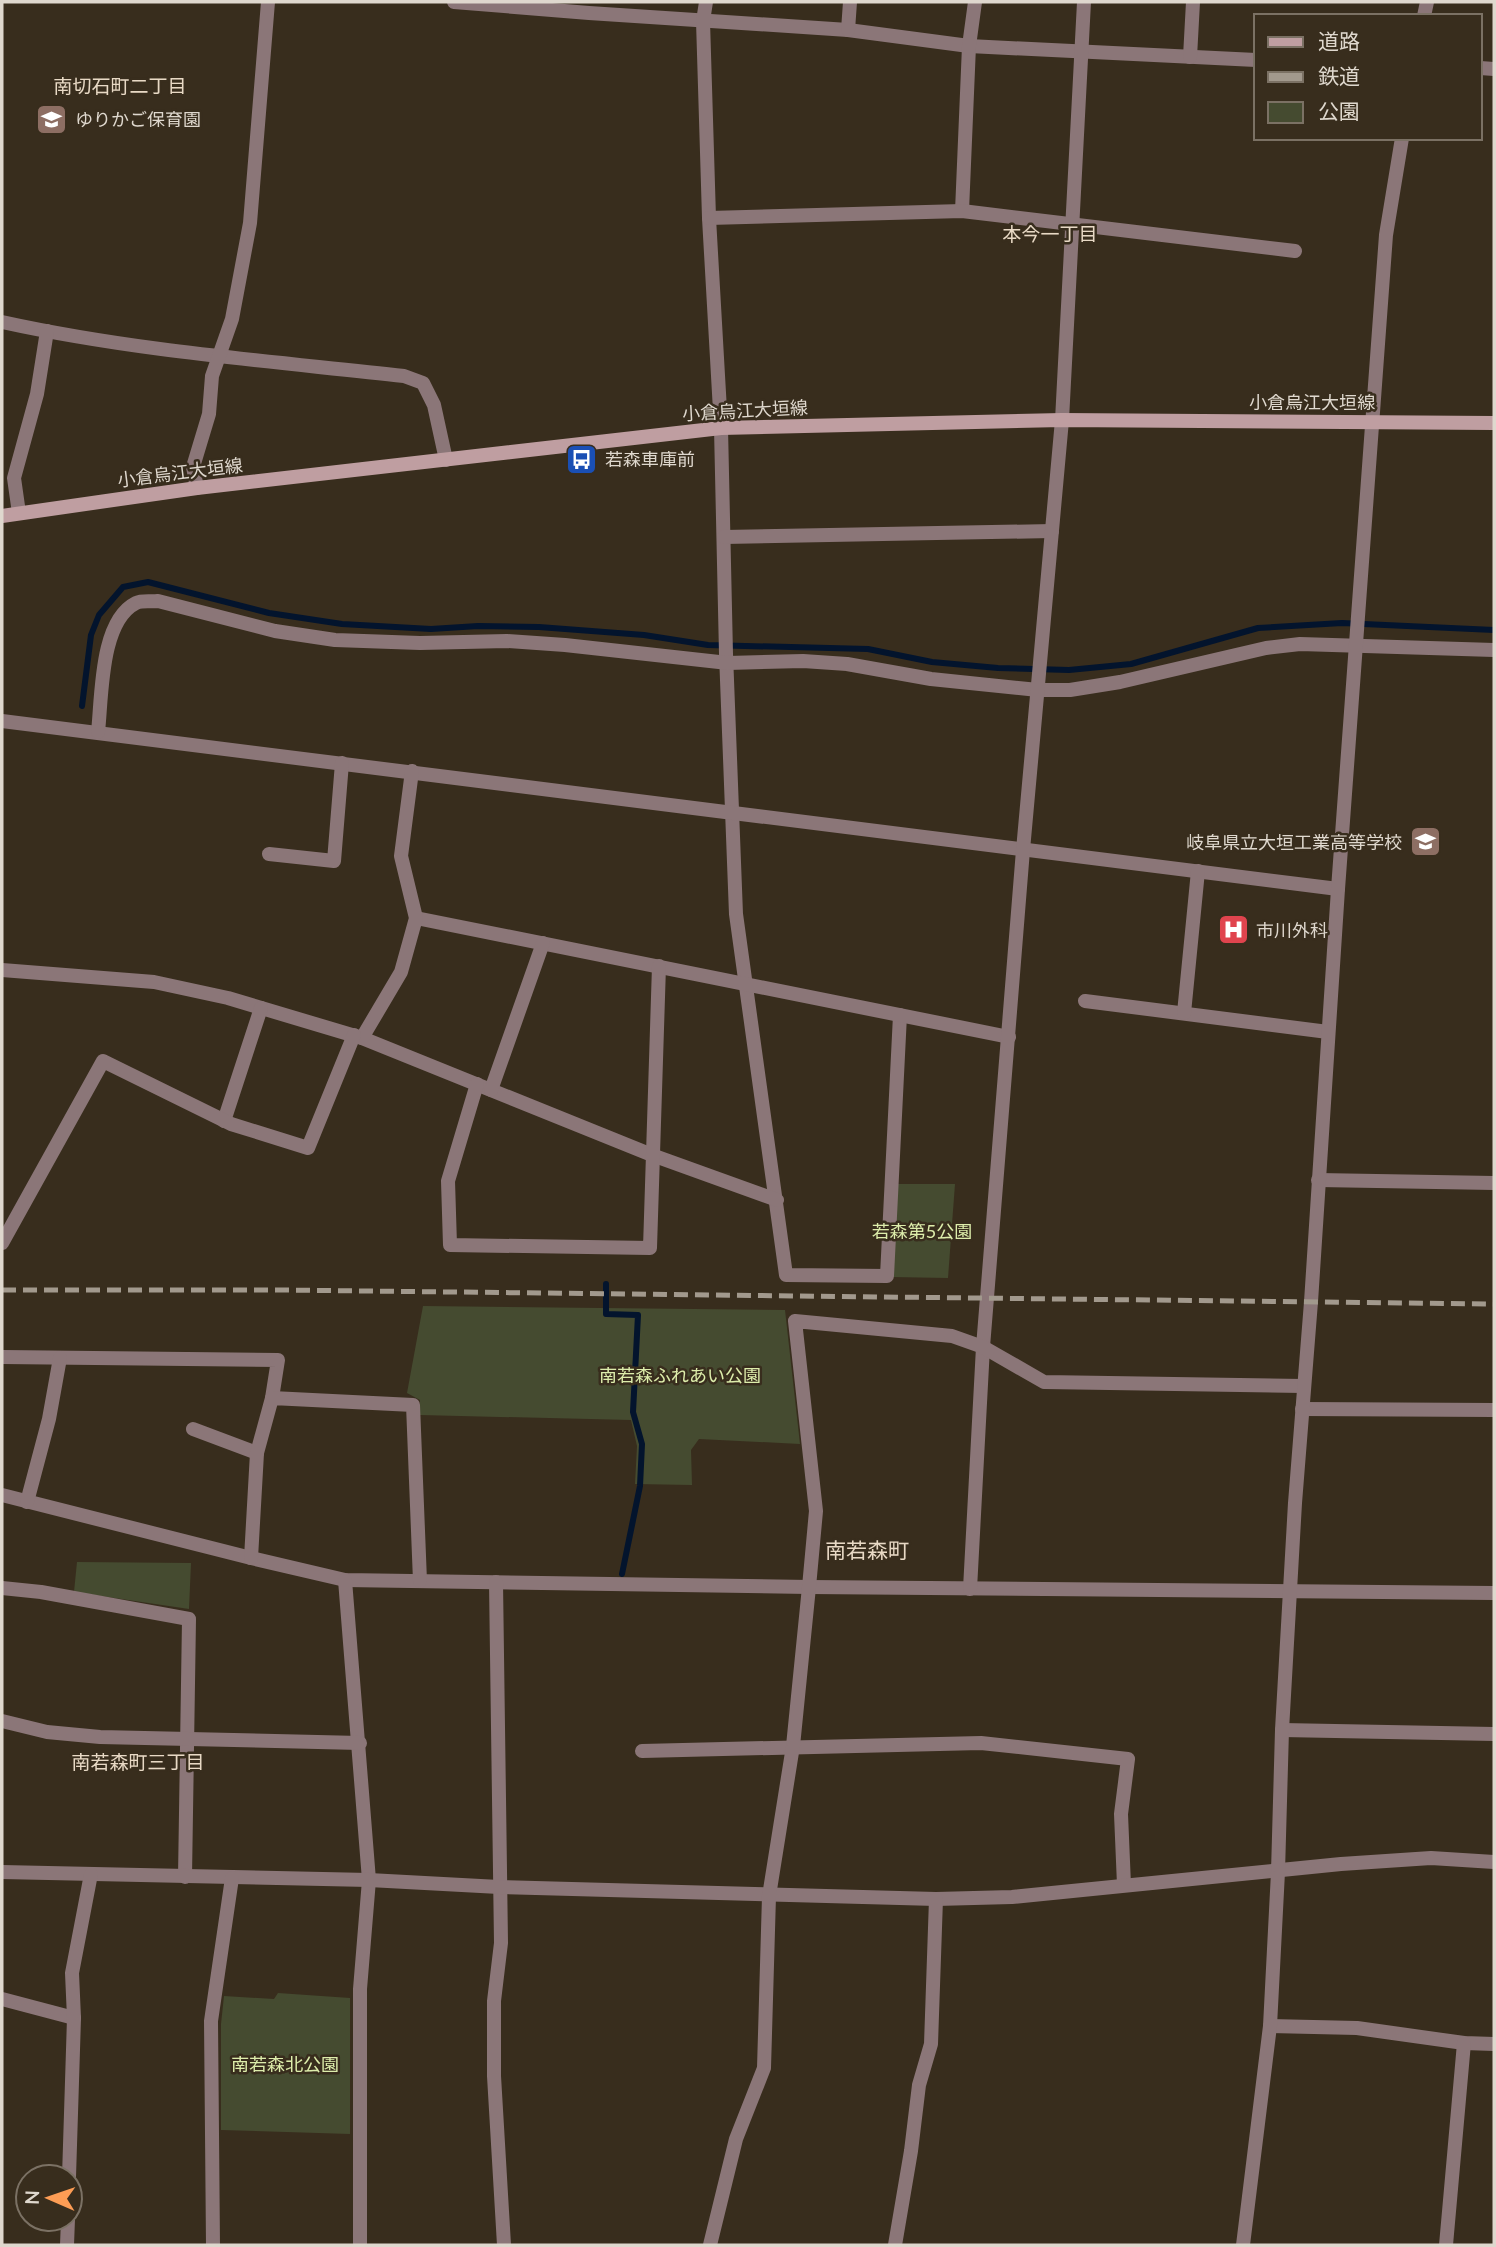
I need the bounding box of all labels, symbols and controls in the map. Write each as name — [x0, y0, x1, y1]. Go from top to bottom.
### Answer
legend — [1254, 14, 1482, 140]
text: 道路 — [1318, 28, 1360, 53]
text: 鉄道 — [1318, 63, 1360, 88]
district label: 南切石町二丁目 — [53, 74, 187, 97]
text: 公園 — [1318, 98, 1360, 123]
school or university icon: ゆりかご保育園 — [35, 102, 69, 136]
place label: ゆりかご保育園 — [75, 108, 201, 130]
district label: 本今一丁目 — [1002, 222, 1098, 245]
street label: 小倉烏江大垣線 — [1249, 391, 1375, 413]
street label: 小倉烏江大垣線 — [682, 396, 808, 424]
bus stop icon: 若森車庫前 — [565, 442, 599, 476]
place label: 若森車庫前 — [605, 448, 695, 470]
street label: 小倉烏江大垣線 — [116, 453, 244, 491]
school or university icon: 岐阜県立大垣工業高等学校 — [1408, 825, 1442, 859]
place label: 岐阜県立大垣工業高等学校 — [1186, 831, 1402, 853]
hospital icon: 市川外科 — [1216, 913, 1250, 947]
place label: 市川外科 — [1256, 919, 1328, 941]
park label: 若森第5公園 — [872, 1220, 972, 1242]
park label: 南若森ふれあい公園 — [599, 1364, 761, 1386]
district label: 南若森町 — [825, 1537, 909, 1562]
district label: 南若森町三丁目 — [71, 1750, 205, 1773]
park label: 南若森北公園 — [231, 2053, 339, 2075]
north arrow — [14, 2163, 84, 2233]
text: N — [20, 2190, 43, 2205]

